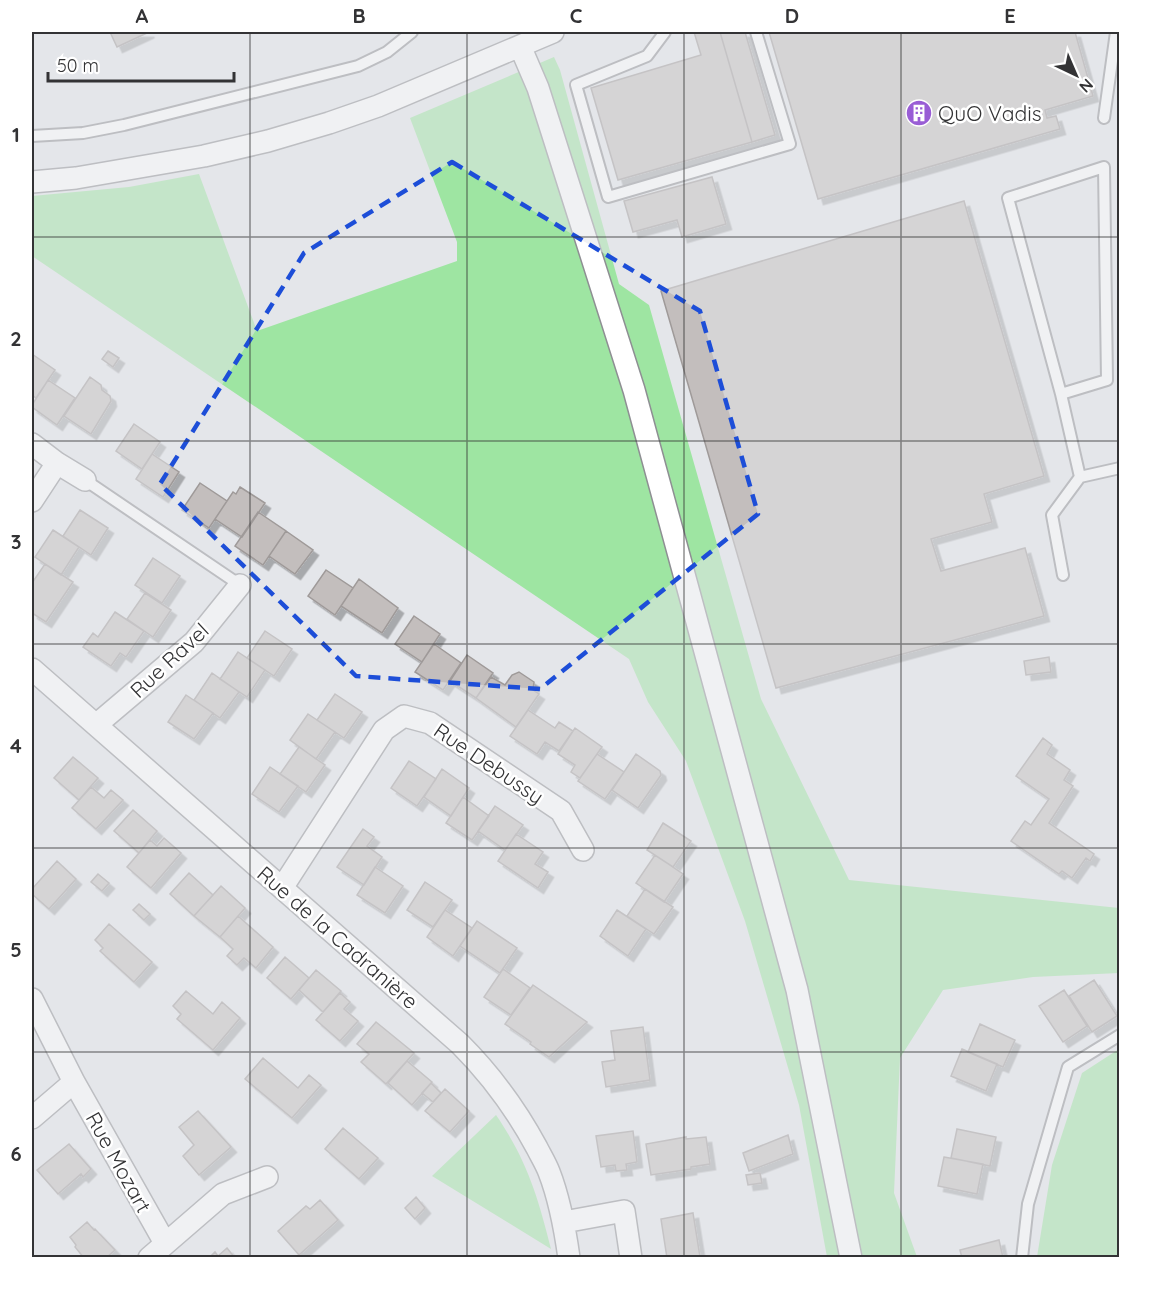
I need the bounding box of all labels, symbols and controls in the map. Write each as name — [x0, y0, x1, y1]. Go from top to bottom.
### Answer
text: A — [136, 3, 149, 28]
text: B — [352, 3, 366, 28]
text: C — [570, 3, 583, 28]
text: D — [785, 3, 799, 28]
text: E — [1004, 3, 1016, 28]
scale bar — [48, 45, 234, 83]
north arrow — [1046, 45, 1106, 105]
text: 50 m — [57, 54, 99, 77]
text: N — [1075, 75, 1098, 97]
building icon: QuO Vadis — [904, 98, 934, 128]
place label: QuO Vadis — [938, 100, 1042, 126]
text: 1 — [12, 122, 20, 147]
text: 2 — [10, 326, 22, 351]
text: 3 — [11, 529, 21, 554]
street label: Rue Ravel — [124, 617, 214, 703]
street label: Rue Debussy — [429, 717, 549, 809]
text: 4 — [10, 733, 22, 758]
street label: Rue de la Cadranière — [252, 860, 424, 1014]
text: 5 — [10, 937, 22, 962]
street label: Rue Mozart — [81, 1107, 157, 1217]
text: 6 — [10, 1141, 22, 1166]

